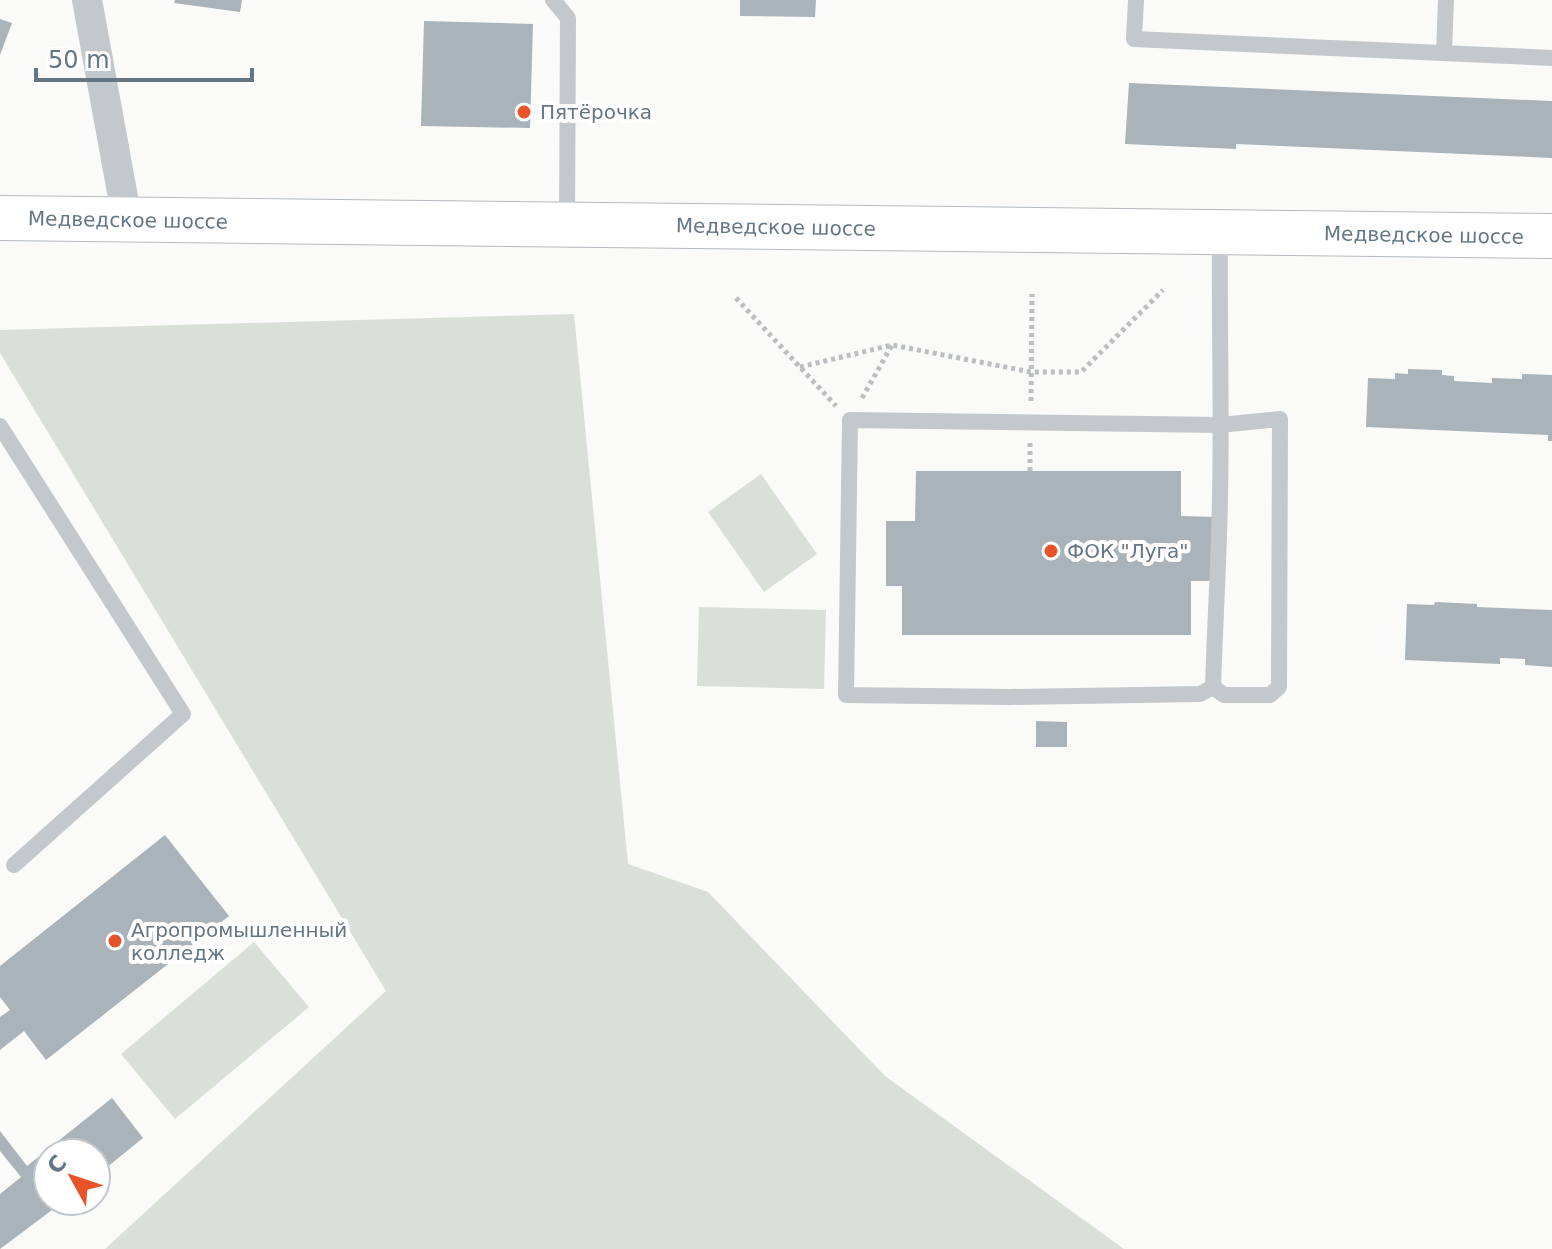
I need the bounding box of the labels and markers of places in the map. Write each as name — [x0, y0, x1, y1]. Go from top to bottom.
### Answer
place label: Пятёрочка — [540, 100, 652, 124]
marker: Пятёрочка — [515, 103, 533, 121]
place label: ФОК "Луга" — [1067, 539, 1189, 563]
marker: ФОК "Луга" — [1042, 542, 1060, 560]
place label: Агропромышленный колледж — [131, 918, 347, 965]
marker: Агропромышленный колледж — [106, 932, 124, 950]

